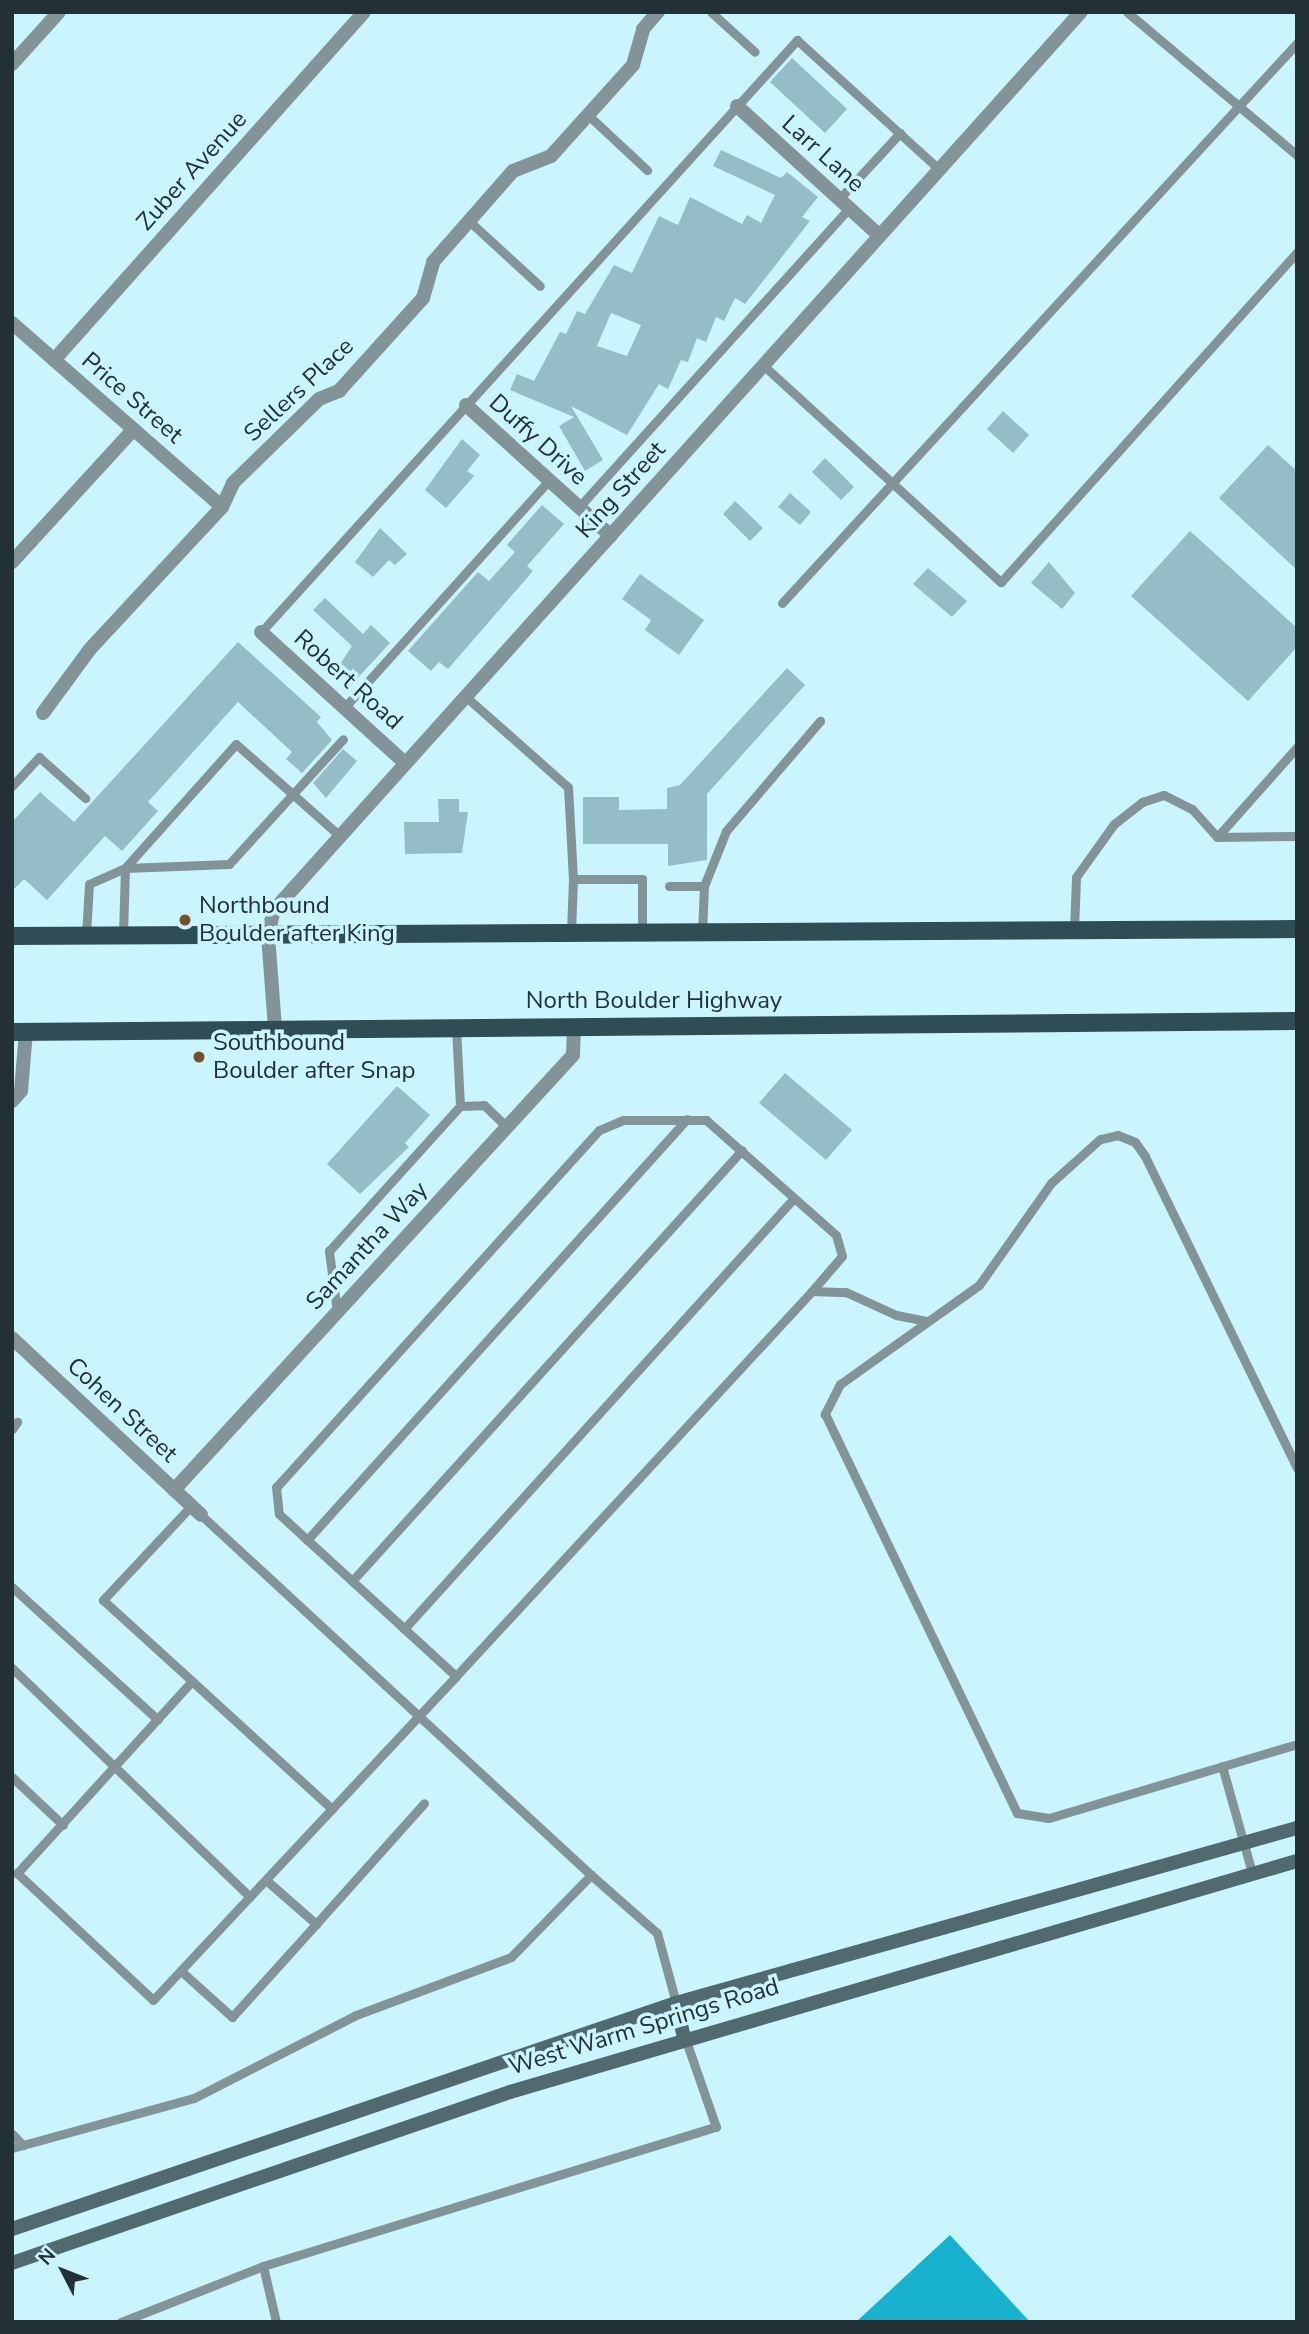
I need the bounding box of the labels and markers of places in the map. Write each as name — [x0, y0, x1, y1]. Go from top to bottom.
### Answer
place label: Northbound Boulder after King — [199, 892, 395, 948]
marker: Northbound Boulder after King — [177, 912, 193, 928]
place label: Southbound Boulder after Snap — [213, 1029, 416, 1085]
marker: Southbound Boulder after Snap — [191, 1049, 207, 1065]

